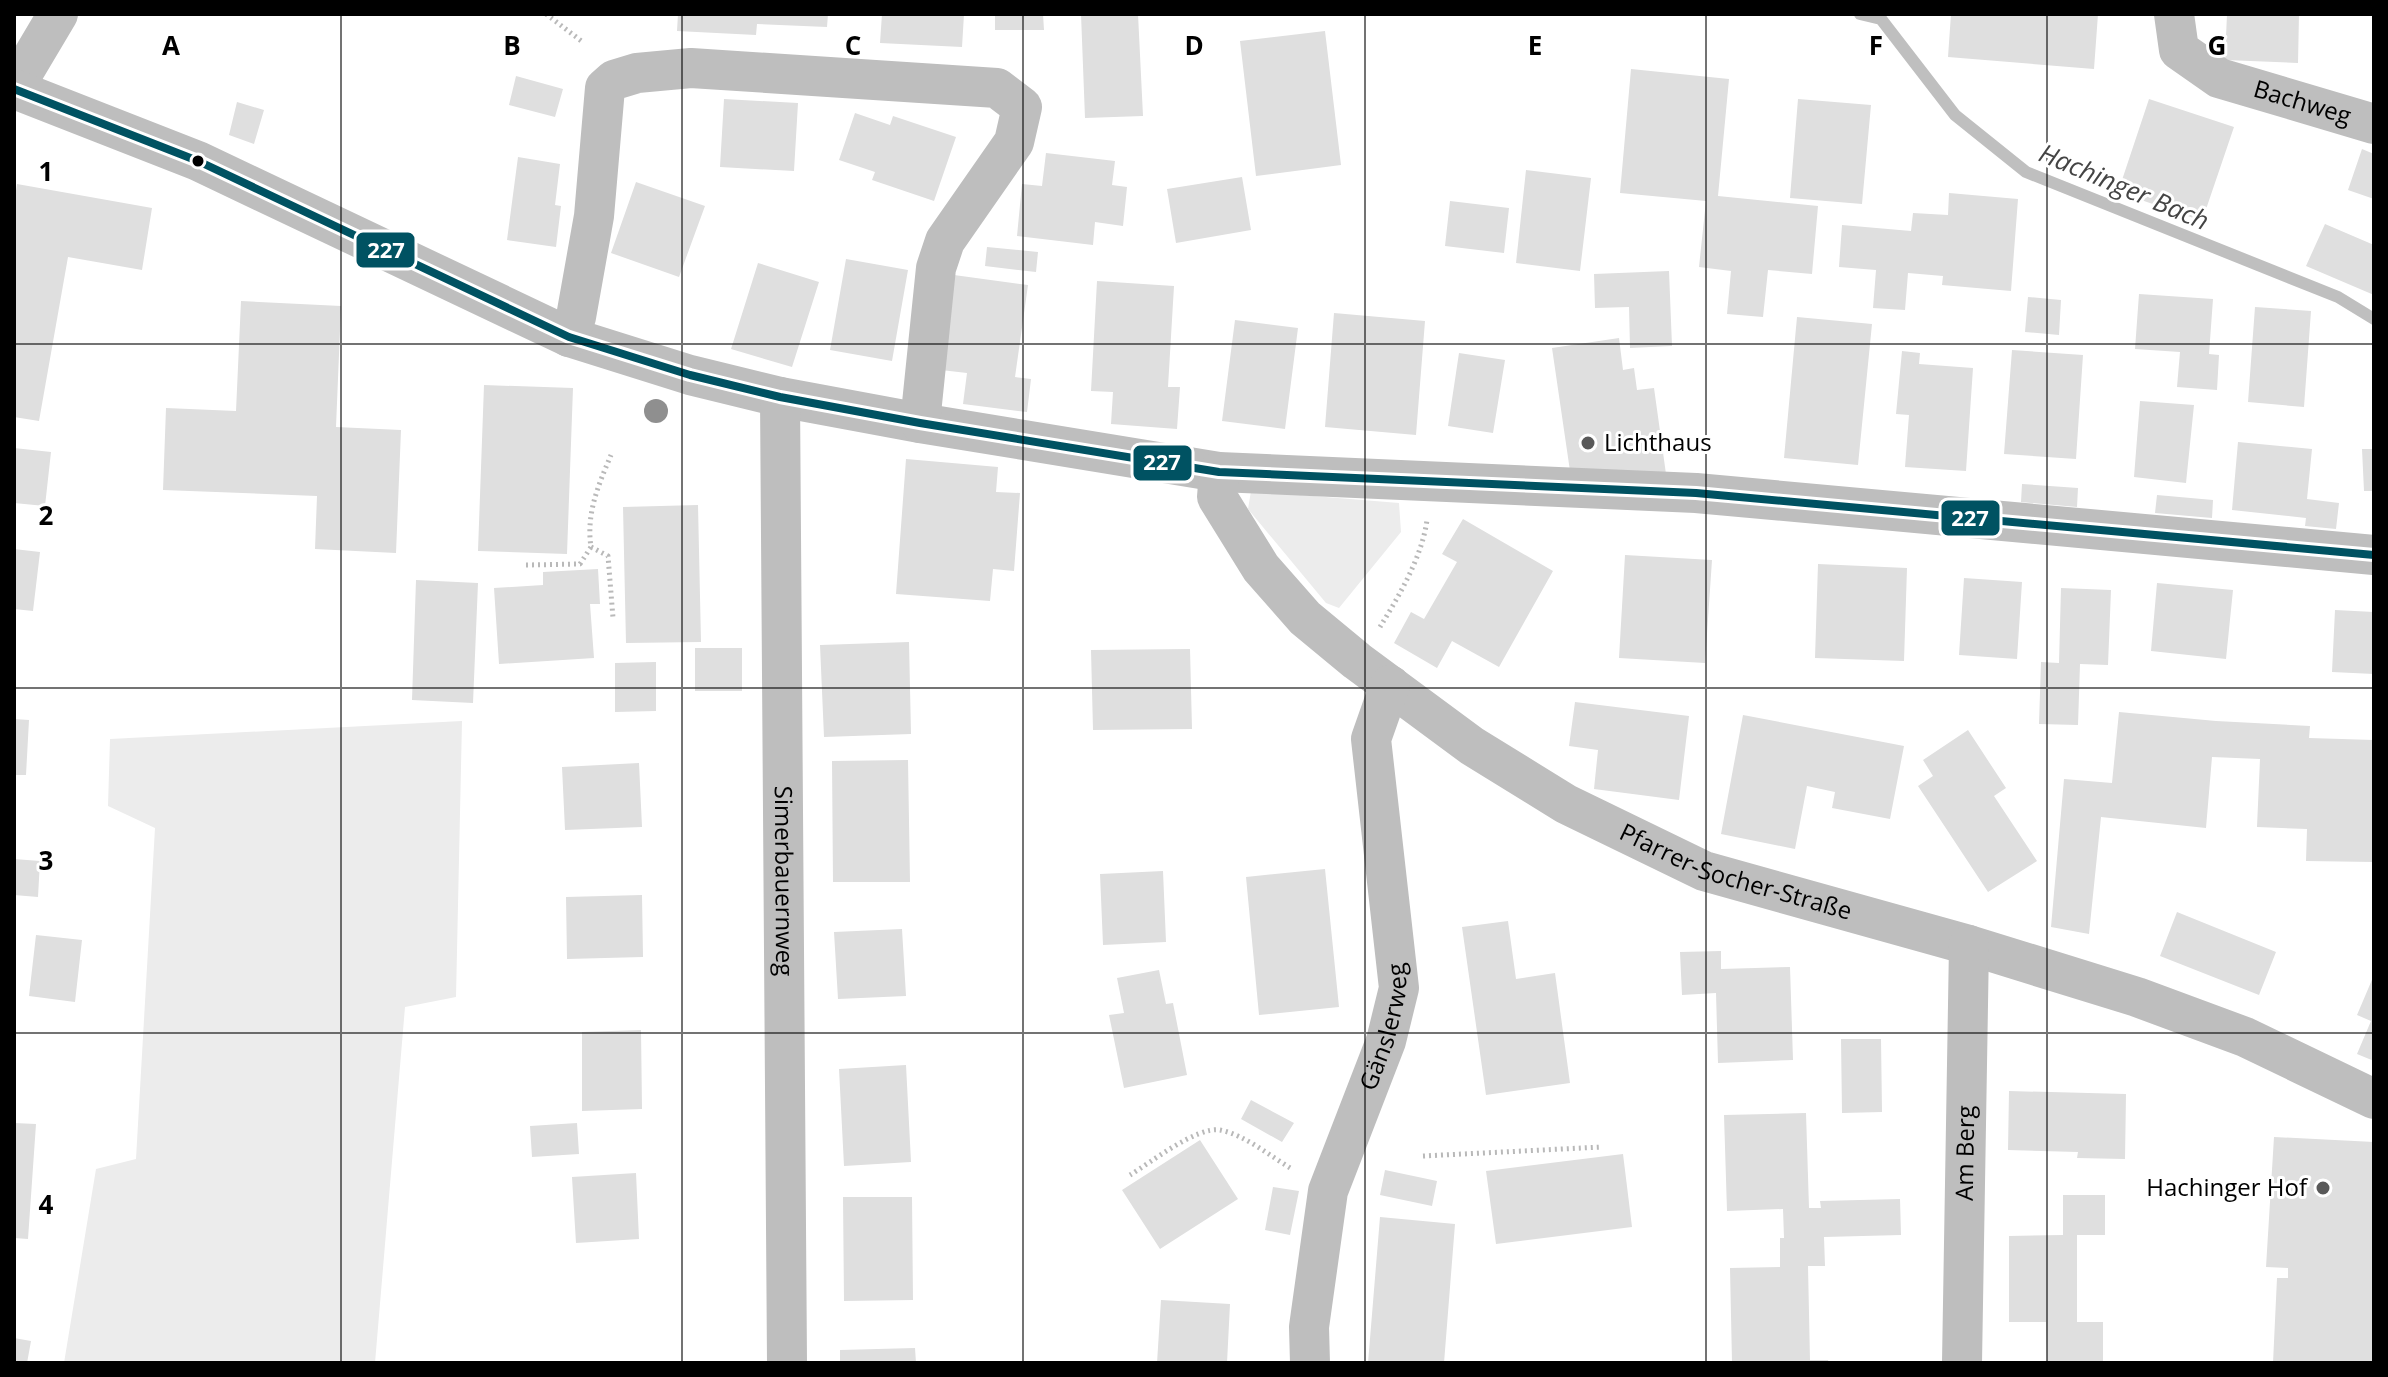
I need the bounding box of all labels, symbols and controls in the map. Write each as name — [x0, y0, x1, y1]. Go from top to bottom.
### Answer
text: A — [162, 27, 180, 63]
text: B — [503, 27, 521, 63]
text: C — [845, 27, 861, 63]
text: D — [1184, 27, 1204, 63]
text: E — [1528, 27, 1542, 63]
text: F — [1869, 27, 1883, 63]
text: G — [2208, 27, 2226, 63]
street label: Bachweg — [2250, 71, 2355, 131]
water label: Hachinger Bach — [2034, 134, 2215, 238]
text: 1 — [39, 153, 53, 189]
unlabelled marker — [190, 153, 206, 169]
line badge: 227 — [355, 231, 416, 269]
text: 227 — [367, 234, 405, 264]
place label: Lichthaus — [1604, 425, 1712, 458]
marker: Lichthaus — [1579, 434, 1597, 452]
line badge: 227 — [1132, 444, 1193, 482]
text: 227 — [1143, 446, 1181, 476]
text: 2 — [39, 497, 54, 533]
line badge: 227 — [1940, 499, 2001, 537]
text: 227 — [1951, 502, 1989, 532]
street label: Simerbauernweg — [768, 786, 802, 976]
street label: Pfarrer-Socher-Straße — [1615, 815, 1856, 927]
text: 3 — [39, 842, 53, 878]
street label: Gänslerweg — [1351, 961, 1414, 1095]
street label: Am Berg — [1947, 1105, 1981, 1201]
place label: Hachinger Hof — [2146, 1170, 2309, 1203]
marker: Hachinger Hof — [2314, 1179, 2332, 1197]
text: 4 — [39, 1186, 54, 1222]

